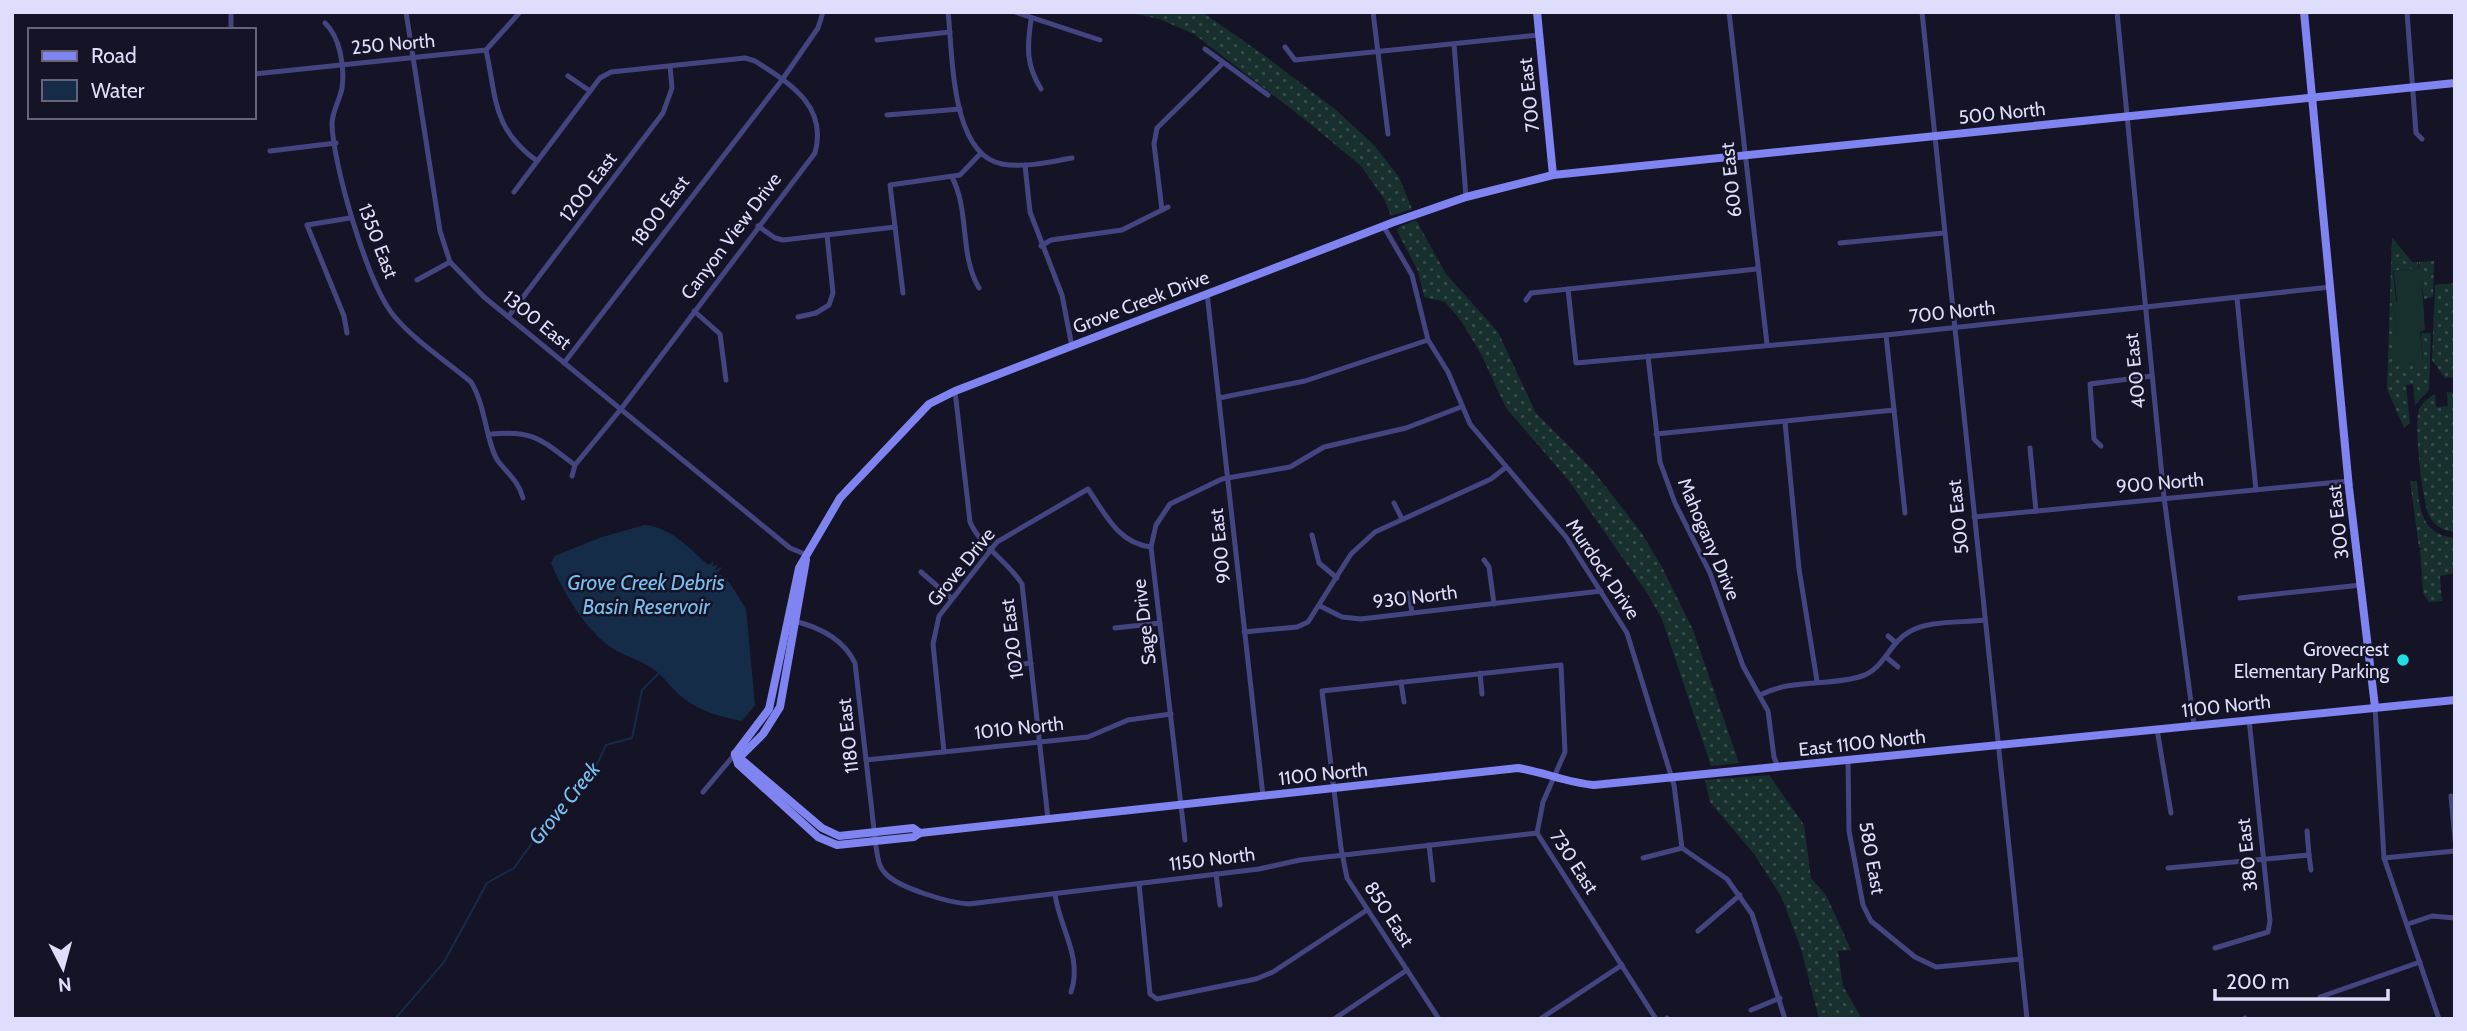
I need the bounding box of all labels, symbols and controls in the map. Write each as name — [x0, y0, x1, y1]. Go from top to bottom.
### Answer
legend — [28, 28, 256, 119]
street label: 250 North — [350, 29, 436, 59]
text: Road — [91, 43, 137, 68]
street label: 700 East — [1514, 56, 1544, 133]
text: Water — [91, 78, 145, 103]
street label: 500 North — [1957, 97, 2047, 129]
street label: 600 East — [1716, 141, 1746, 219]
street label: 1200 East — [554, 147, 622, 226]
street label: Canyon View Drive — [676, 168, 786, 304]
street label: 1800 East — [626, 171, 694, 251]
street label: 1350 East — [353, 200, 403, 282]
street label: Grove Creek Drive — [1070, 265, 1213, 339]
street label: 1300 East — [498, 286, 576, 355]
street label: 700 North — [1908, 296, 1996, 328]
street label: 400 East — [2120, 332, 2150, 410]
street label: 900 North — [2115, 468, 2205, 498]
street label: Mahogany Drive — [1673, 474, 1745, 604]
street label: 500 East — [1943, 478, 1973, 555]
street label: 300 East — [2323, 483, 2353, 560]
street label: 900 East — [1205, 507, 1235, 585]
street label: Murdock Drive — [1561, 515, 1645, 624]
street label: Grove Drive — [922, 523, 1000, 611]
water label: Grove Creek Debris Basin Reservoir — [567, 570, 725, 619]
street label: Sage Drive — [1127, 578, 1161, 666]
street label: 930 North — [1371, 580, 1459, 614]
street label: 1020 East — [996, 597, 1028, 681]
place label: Grovecrest Elementary Parking — [2234, 638, 2390, 683]
marker: Grovecrest Elementary Parking — [2395, 652, 2411, 668]
street label: 1100 North — [2180, 690, 2272, 722]
street label: 1180 East — [833, 697, 863, 775]
street label: 1010 North — [973, 712, 1065, 744]
street label: East 1100 North — [1797, 725, 1927, 761]
water label: Grove Creek — [523, 756, 606, 849]
street label: 1100 North — [1277, 758, 1369, 790]
street label: 380 East — [2232, 817, 2262, 893]
street label: 580 East — [1854, 820, 1890, 897]
street label: 730 East — [1545, 826, 1603, 899]
street label: 1150 North — [1168, 842, 1256, 876]
street label: 850 East — [1359, 877, 1419, 951]
north arrow — [28, 933, 98, 1003]
scale bar — [2215, 958, 2388, 1002]
text: 200 m — [2226, 969, 2289, 994]
text: N — [57, 972, 73, 997]

